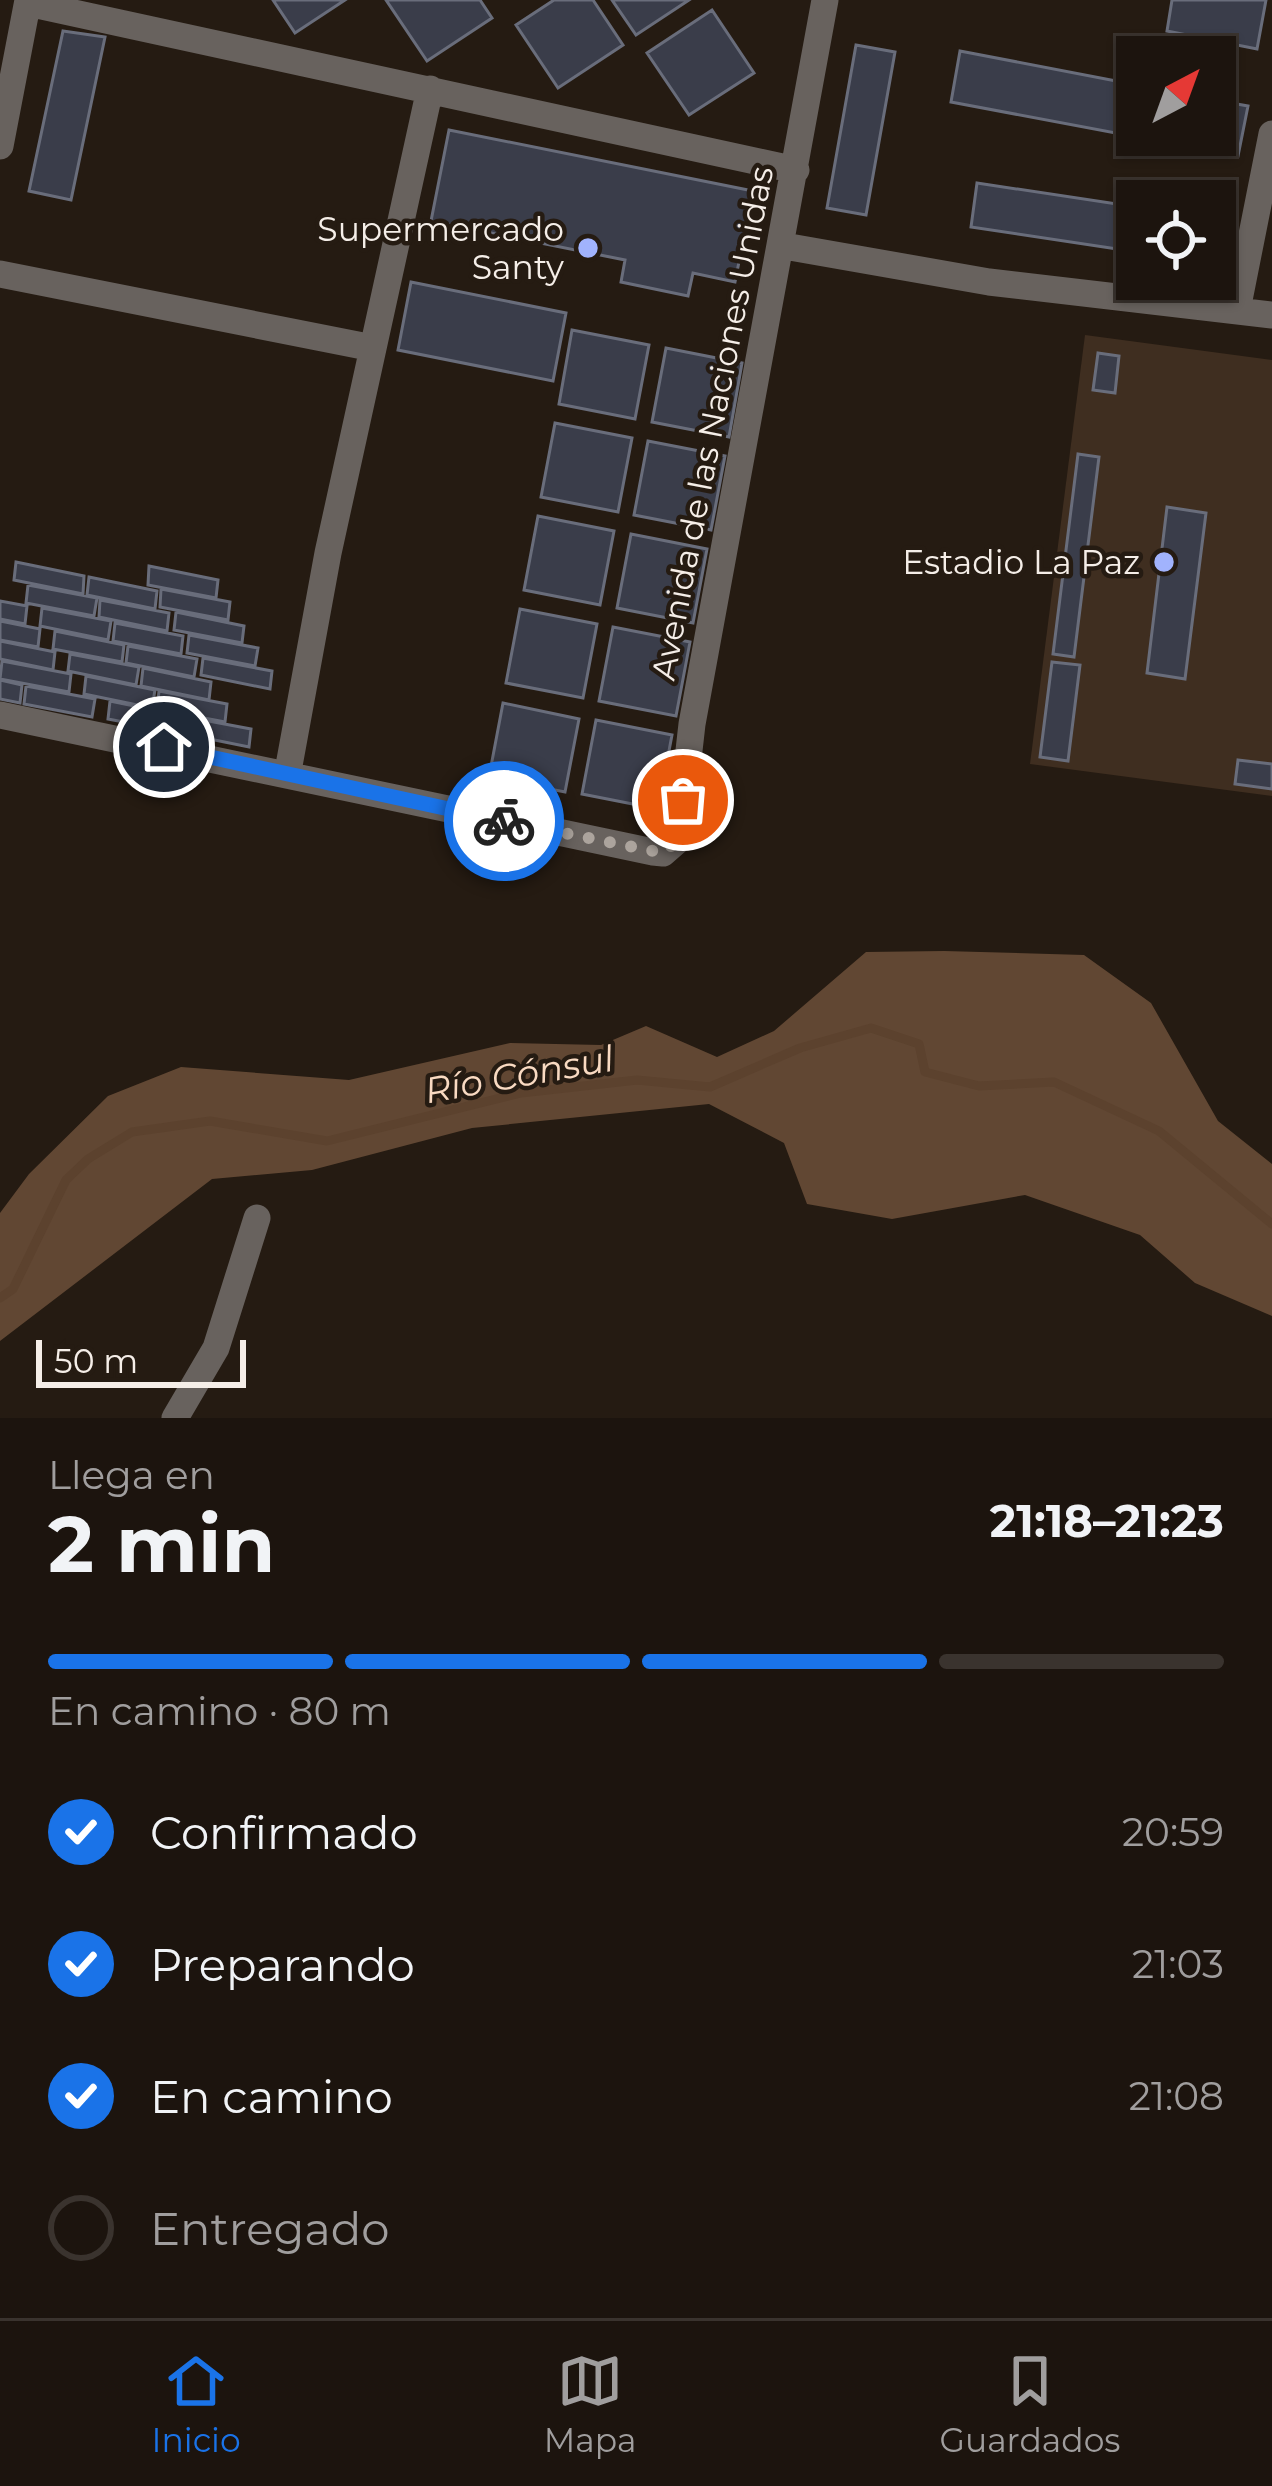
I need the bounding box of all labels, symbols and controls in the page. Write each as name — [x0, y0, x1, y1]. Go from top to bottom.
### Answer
north arrow — [1116, 36, 1236, 156]
map controls — [1116, 36, 1236, 300]
street label: Avenida de las Naciones Unidas — [643, 163, 781, 683]
button: locate — [1116, 180, 1236, 300]
place label: Supermercado Santy — [317, 209, 564, 287]
marker: Supermercado Santy — [575, 235, 601, 261]
place label: Estadio La Paz — [902, 542, 1140, 582]
marker: Estadio La Paz — [1151, 549, 1177, 575]
pin — [113, 696, 215, 798]
icon: home — [131, 714, 197, 780]
pin — [632, 749, 734, 851]
courier — [444, 761, 564, 881]
icon: bag — [650, 767, 716, 833]
icon: bike — [471, 788, 537, 854]
water label: Río Cónsul — [421, 1036, 617, 1112]
scale bar — [36, 1334, 246, 1387]
text: 50 m — [54, 1341, 138, 1381]
text: Llega en — [48, 1451, 215, 1499]
text: 21:18–21:23 — [990, 1493, 1224, 1548]
text: 2 min — [48, 1496, 275, 1592]
text: En camino · 80 m — [48, 1687, 391, 1735]
icon: check — [48, 1799, 114, 1865]
text: Confirmado — [150, 1805, 418, 1860]
text: 20:59 — [1122, 1808, 1224, 1856]
icon: check — [48, 1931, 114, 1997]
text: Preparando — [150, 1937, 415, 1992]
text: 21:03 — [1132, 1940, 1224, 1988]
icon: check — [48, 2063, 114, 2129]
text: En camino — [150, 2069, 393, 2124]
text: 21:08 — [1129, 2072, 1224, 2120]
text: Entregado — [150, 2201, 390, 2256]
tab: Inicio — [152, 2348, 241, 2460]
tab: Mapa — [544, 2348, 636, 2460]
tab: Guardados — [939, 2348, 1120, 2460]

